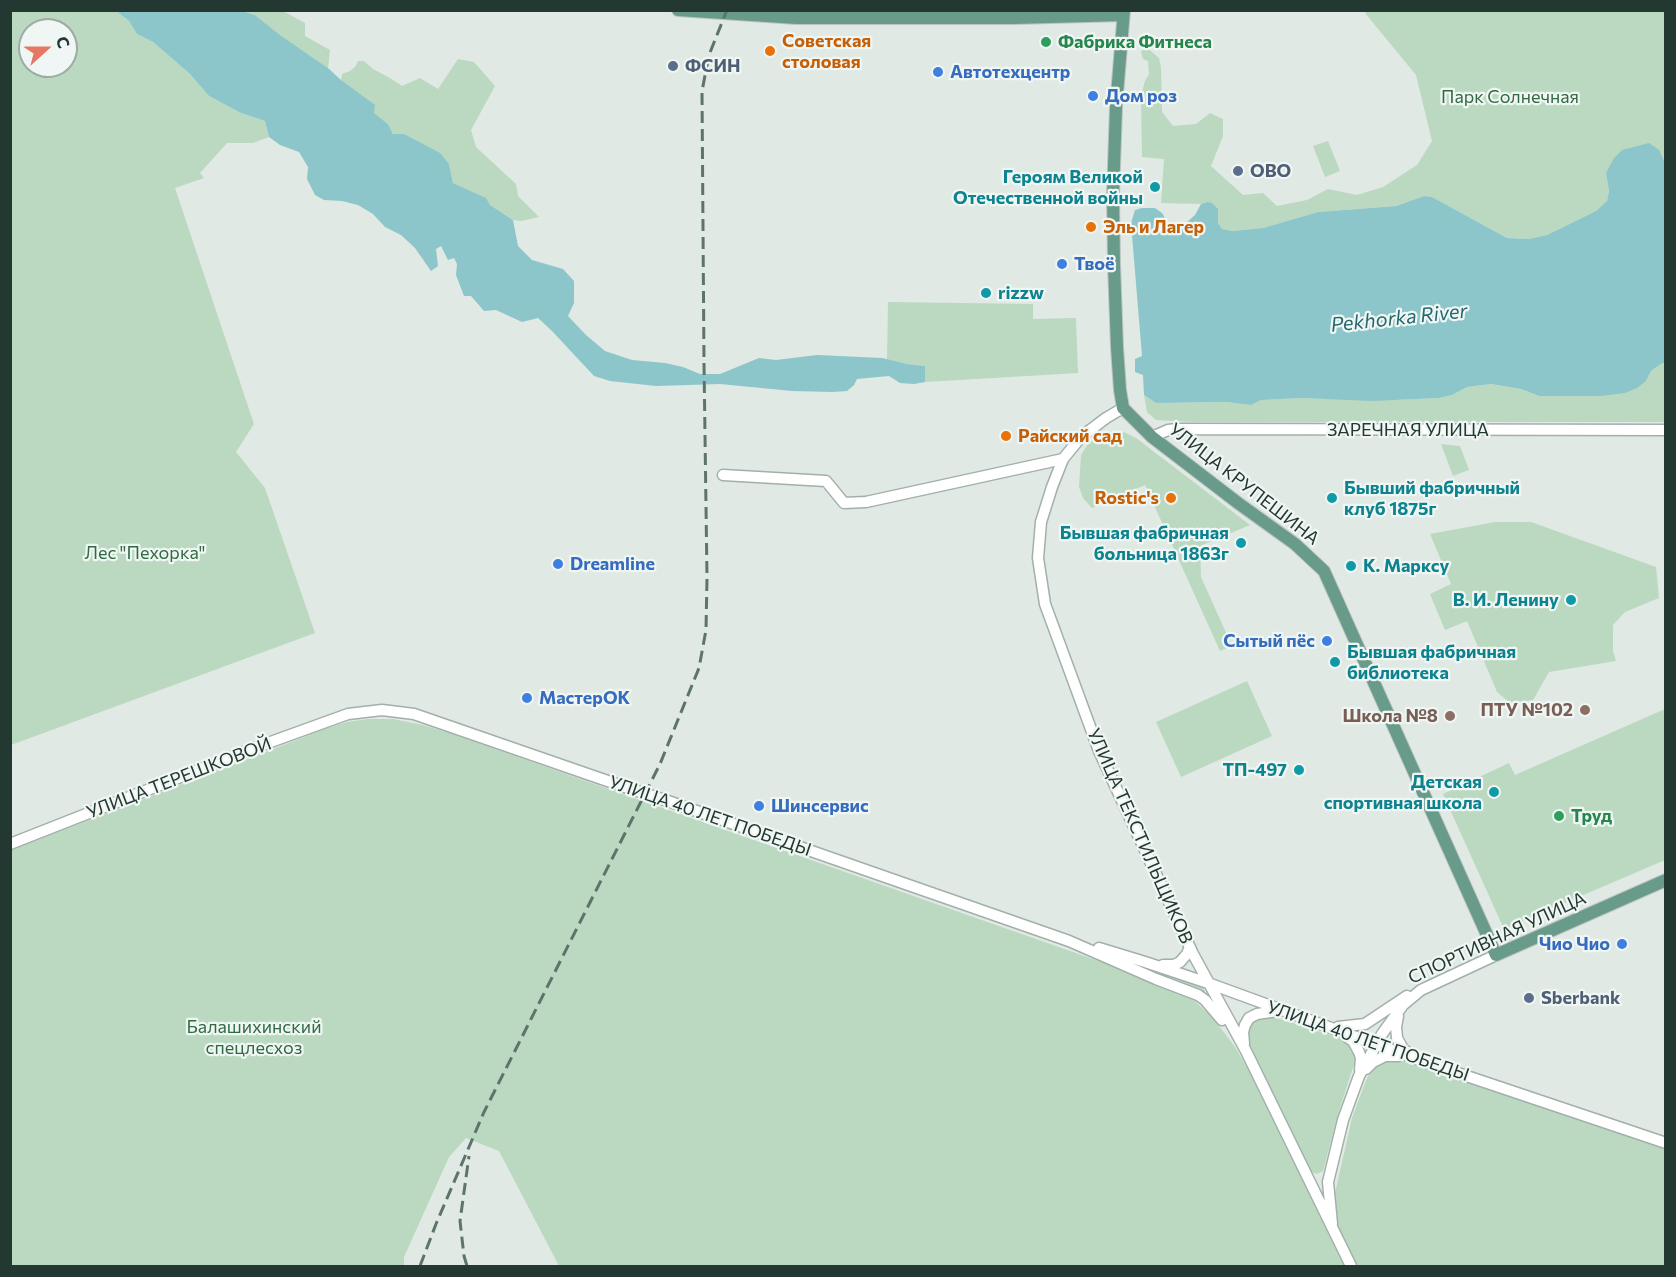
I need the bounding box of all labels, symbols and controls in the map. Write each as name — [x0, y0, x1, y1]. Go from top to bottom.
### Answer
north arrow — [18, 18, 78, 78]
place label: Советская столовая — [782, 30, 871, 72]
place label: Фабрика Фитнеса — [1058, 31, 1212, 53]
text: С — [53, 34, 74, 51]
marker: Фабрика Фитнеса — [1039, 35, 1053, 49]
marker: Советская столовая — [763, 44, 777, 58]
place label: ФСИН — [685, 55, 740, 77]
marker: ФСИН — [666, 59, 680, 73]
place label: Автотехцентр — [950, 61, 1070, 83]
marker: Автотехцентр — [931, 65, 945, 79]
place label: Дом роз — [1105, 85, 1177, 107]
park label: Парк Солнечная — [1441, 86, 1579, 108]
marker: Дом роз — [1086, 89, 1100, 103]
place label: ОВО — [1250, 160, 1291, 182]
marker: ОВО — [1231, 164, 1245, 178]
place label: Героям Великой Отечественной войны — [953, 166, 1143, 208]
marker: Героям Великой Отечественной войны — [1148, 180, 1162, 194]
place label: Эль и Лагер — [1103, 216, 1204, 238]
marker: Эль и Лагер — [1084, 220, 1098, 234]
place label: Твоё — [1074, 253, 1115, 275]
marker: Твоё — [1055, 257, 1069, 271]
place label: rizzw — [998, 282, 1044, 304]
marker: rizzw — [979, 286, 993, 300]
water label: Pekhorka River — [1330, 299, 1468, 337]
street label: УЛИЦА КРУПЕШИНА — [1165, 419, 1323, 549]
street label: ЗАРЕЧНАЯ УЛИЦА — [1327, 419, 1489, 441]
place label: Райский сад — [1018, 425, 1122, 447]
marker: Райский сад — [999, 429, 1013, 443]
place label: Бывший фабричный клуб 1875г — [1344, 477, 1520, 520]
place label: Rostic's — [1095, 487, 1159, 509]
marker: Rostic's — [1164, 491, 1178, 505]
marker: Бывший фабричный клуб 1875г — [1325, 491, 1339, 505]
place label: Бывшая фабричная больница 1863г — [1060, 522, 1229, 564]
marker: Бывшая фабричная больница 1863г — [1234, 536, 1248, 550]
park label: Лес "Пехорка" — [84, 542, 206, 564]
place label: Dreamline — [570, 553, 655, 575]
place label: К. Марксу — [1363, 555, 1449, 577]
marker: Dreamline — [551, 557, 565, 571]
marker: К. Марксу — [1344, 559, 1358, 573]
place label: В. И. Ленину — [1453, 589, 1559, 611]
marker: В. И. Ленину — [1564, 593, 1578, 607]
place label: Сытый пёс — [1223, 630, 1315, 652]
marker: Сытый пёс — [1320, 634, 1334, 648]
place label: Бывшая фабричная библиотека — [1347, 641, 1516, 684]
marker: Бывшая фабричная библиотека — [1328, 655, 1342, 669]
place label: МастерОК — [539, 687, 630, 709]
marker: МастерОК — [520, 691, 534, 705]
place label: ПТУ №102 — [1480, 699, 1573, 721]
marker: ПТУ №102 — [1578, 703, 1592, 717]
place label: Школа №8 — [1342, 705, 1438, 727]
marker: Школа №8 — [1443, 709, 1457, 723]
street label: УЛИЦА ТЕКСТИЛЬЩИКОВ — [1083, 725, 1197, 947]
street label: УЛИЦА ТЕРЕШКОВОЙ — [83, 733, 275, 823]
place label: ТП-497 — [1222, 759, 1287, 781]
marker: ТП-497 — [1292, 763, 1306, 777]
street label: УЛИЦА 40 ЛЕТ ПОБЕДЫ — [606, 771, 814, 861]
place label: Детская спортивная школа — [1324, 771, 1482, 814]
marker: Детская спортивная школа — [1487, 785, 1501, 799]
place label: Шинсервис — [771, 795, 869, 817]
marker: Шинсервис — [752, 799, 766, 813]
place label: Труд — [1571, 805, 1612, 827]
marker: Труд — [1552, 809, 1566, 823]
street label: СПОРТИВНАЯ УЛИЦА — [1405, 887, 1589, 989]
place label: Чио Чио — [1539, 933, 1610, 955]
marker: Чио Чио — [1615, 937, 1629, 951]
place label: Sberbank — [1541, 987, 1620, 1009]
marker: Sberbank — [1522, 991, 1536, 1005]
street label: УЛИЦА 40 ЛЕТ ПОБЕДЫ — [1264, 996, 1472, 1086]
park label: Балашихинский спецлесхоз — [187, 1016, 321, 1058]

